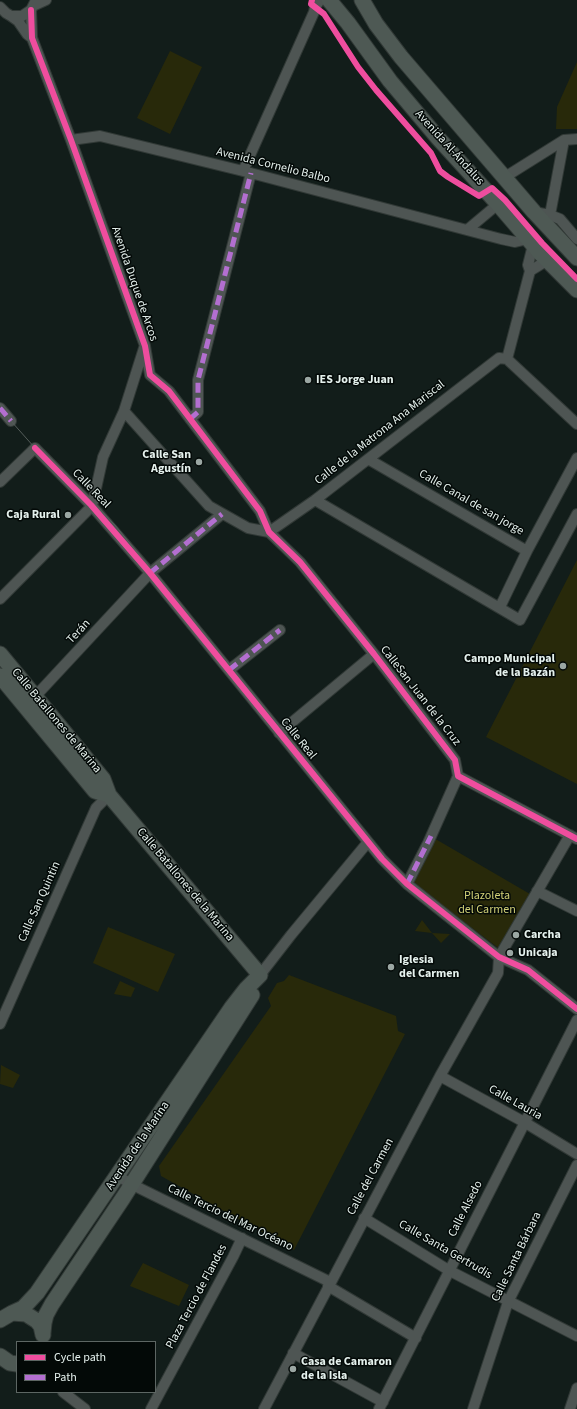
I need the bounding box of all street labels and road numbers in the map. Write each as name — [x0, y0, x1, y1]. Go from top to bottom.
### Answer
street label: Avenida Al-Ándalus — [411, 107, 487, 189]
street label: Avenida Cornelio Balbo — [215, 145, 331, 187]
street label: Avenida Duque de Arcos — [108, 225, 160, 343]
street label: Calle de la Matrona Ana Mariscal — [312, 378, 448, 488]
street label: Calle Real — [69, 466, 113, 512]
street label: Calle Canal de san jorge — [416, 467, 526, 539]
street label: Terán — [64, 617, 94, 647]
street label: CalleSan Juan de la Cruz — [377, 643, 463, 749]
street label: Calle Batallones de Marina — [8, 666, 104, 776]
street label: Calle Real — [277, 715, 319, 763]
street label: Calle Batallones de la Marina — [133, 825, 237, 945]
street label: Calle San Quintin — [16, 860, 64, 944]
street label: Calle Lauria — [486, 1082, 544, 1124]
street label: Avenida de la Marina — [103, 1099, 173, 1193]
street label: Calle del Carmen — [345, 1136, 397, 1218]
street label: Calle Alsedo — [446, 1179, 486, 1239]
street label: Calle Tercio del Mar Océano — [165, 1181, 295, 1255]
street label: Calle Santa Bárbara — [489, 1210, 545, 1304]
street label: Calle Santa Gertrudis — [396, 1217, 494, 1283]
street label: Plaza Tercio de Flandes — [163, 1242, 231, 1352]

